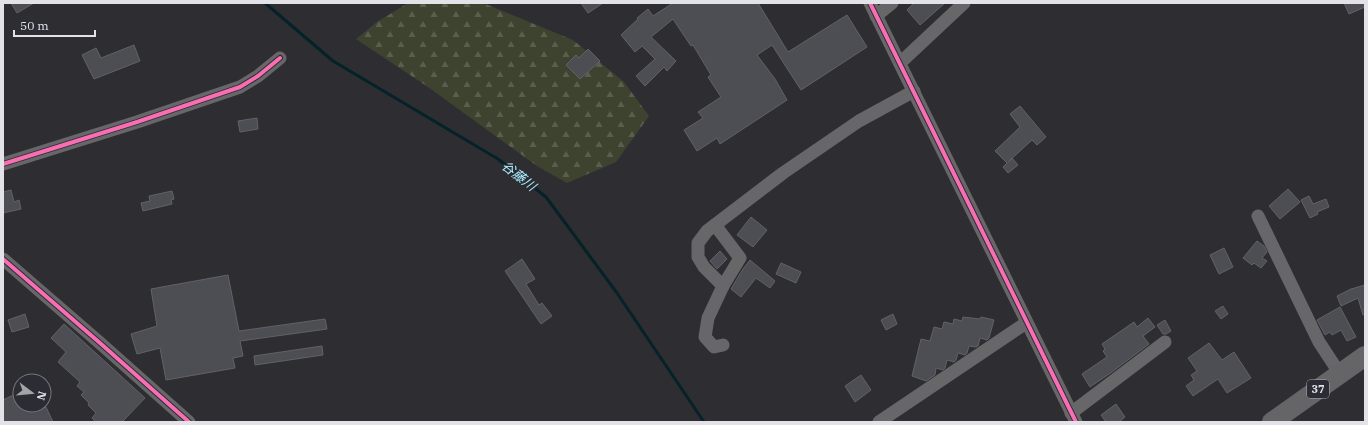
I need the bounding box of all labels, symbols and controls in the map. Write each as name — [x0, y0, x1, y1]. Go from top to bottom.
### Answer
scale bar — [14, 12, 95, 38]
text: 50 m — [20, 18, 49, 33]
water label: 谷藤川 — [498, 157, 541, 196]
north arrow — [12, 373, 52, 413]
road number: 37 — [1307, 380, 1329, 398]
text: N — [34, 390, 50, 402]

